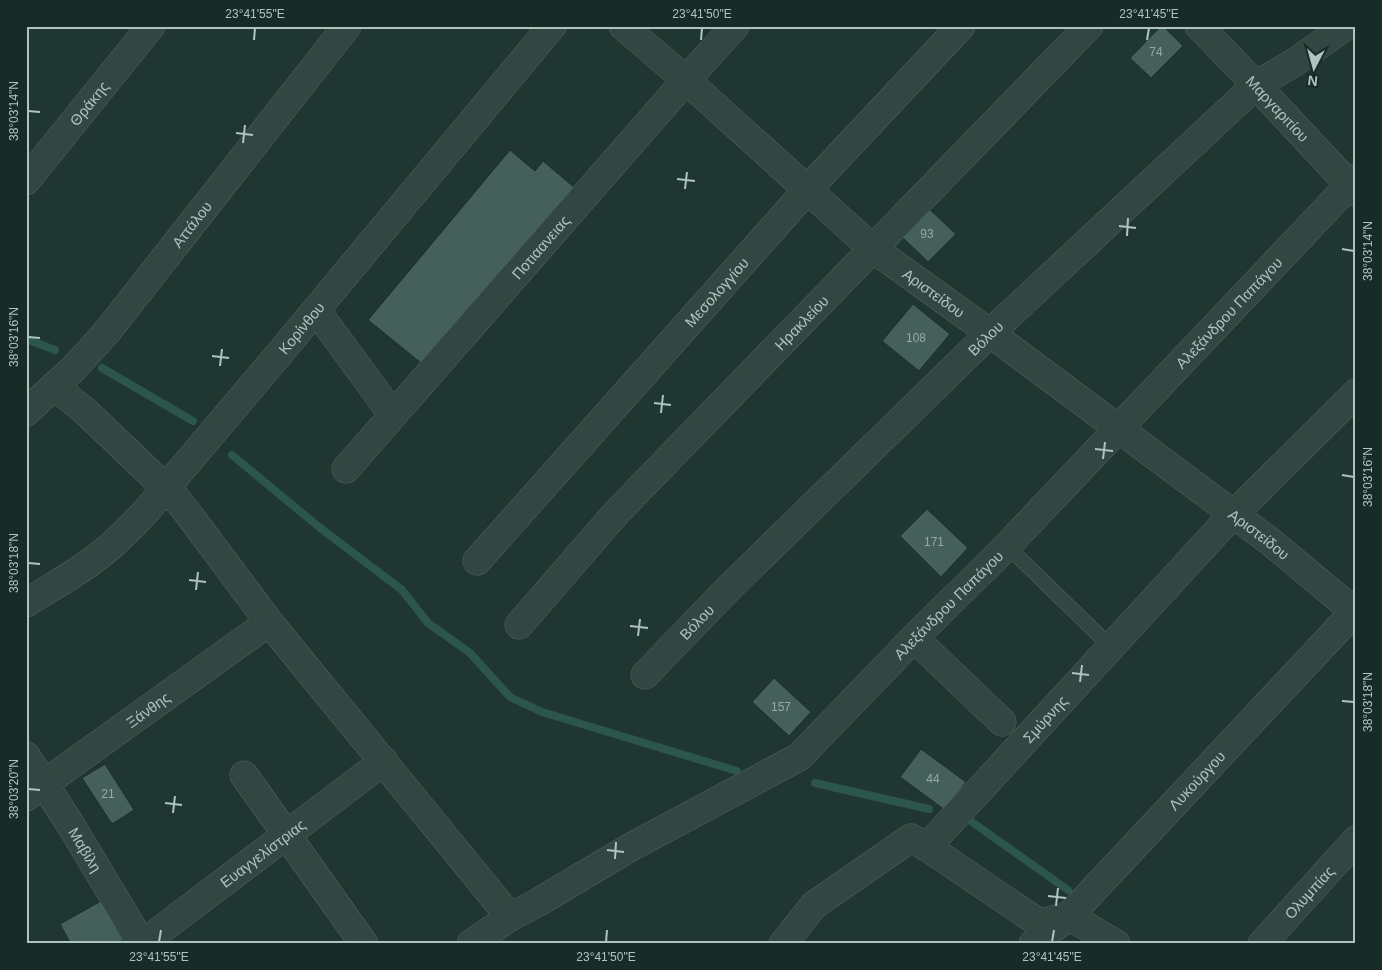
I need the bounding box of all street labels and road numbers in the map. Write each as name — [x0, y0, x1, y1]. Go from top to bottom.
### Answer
street label: Μαργαριτίου — [1243, 72, 1313, 145]
street label: Θράκης — [66, 78, 112, 129]
street label: Αττάλου — [168, 198, 215, 251]
street label: Ποτιαανειας — [508, 212, 573, 282]
street label: Αλεξάνδρου Παπάγου — [1172, 253, 1285, 372]
street label: Μεσολογγίου — [681, 254, 752, 330]
street label: Αριστείδου — [900, 265, 968, 321]
street label: Ηρακλείου — [771, 291, 832, 353]
street label: Κορίνθου — [275, 298, 328, 357]
street label: Βόλου — [964, 317, 1006, 358]
street label: Αριστείδου — [1226, 505, 1293, 563]
street label: Αλεξάνδρου Παπάγου — [890, 547, 1006, 662]
street label: Βόλου — [676, 601, 717, 643]
street label: Ξάνθης — [123, 688, 173, 731]
street label: Σμύρνης — [1019, 692, 1071, 746]
street label: Λυκούργου — [1165, 747, 1228, 813]
street label: Ευαγγελίστριας — [216, 815, 308, 891]
street label: Μαβίλη — [66, 824, 105, 875]
street label: Ολυμπίας — [1281, 862, 1337, 922]

